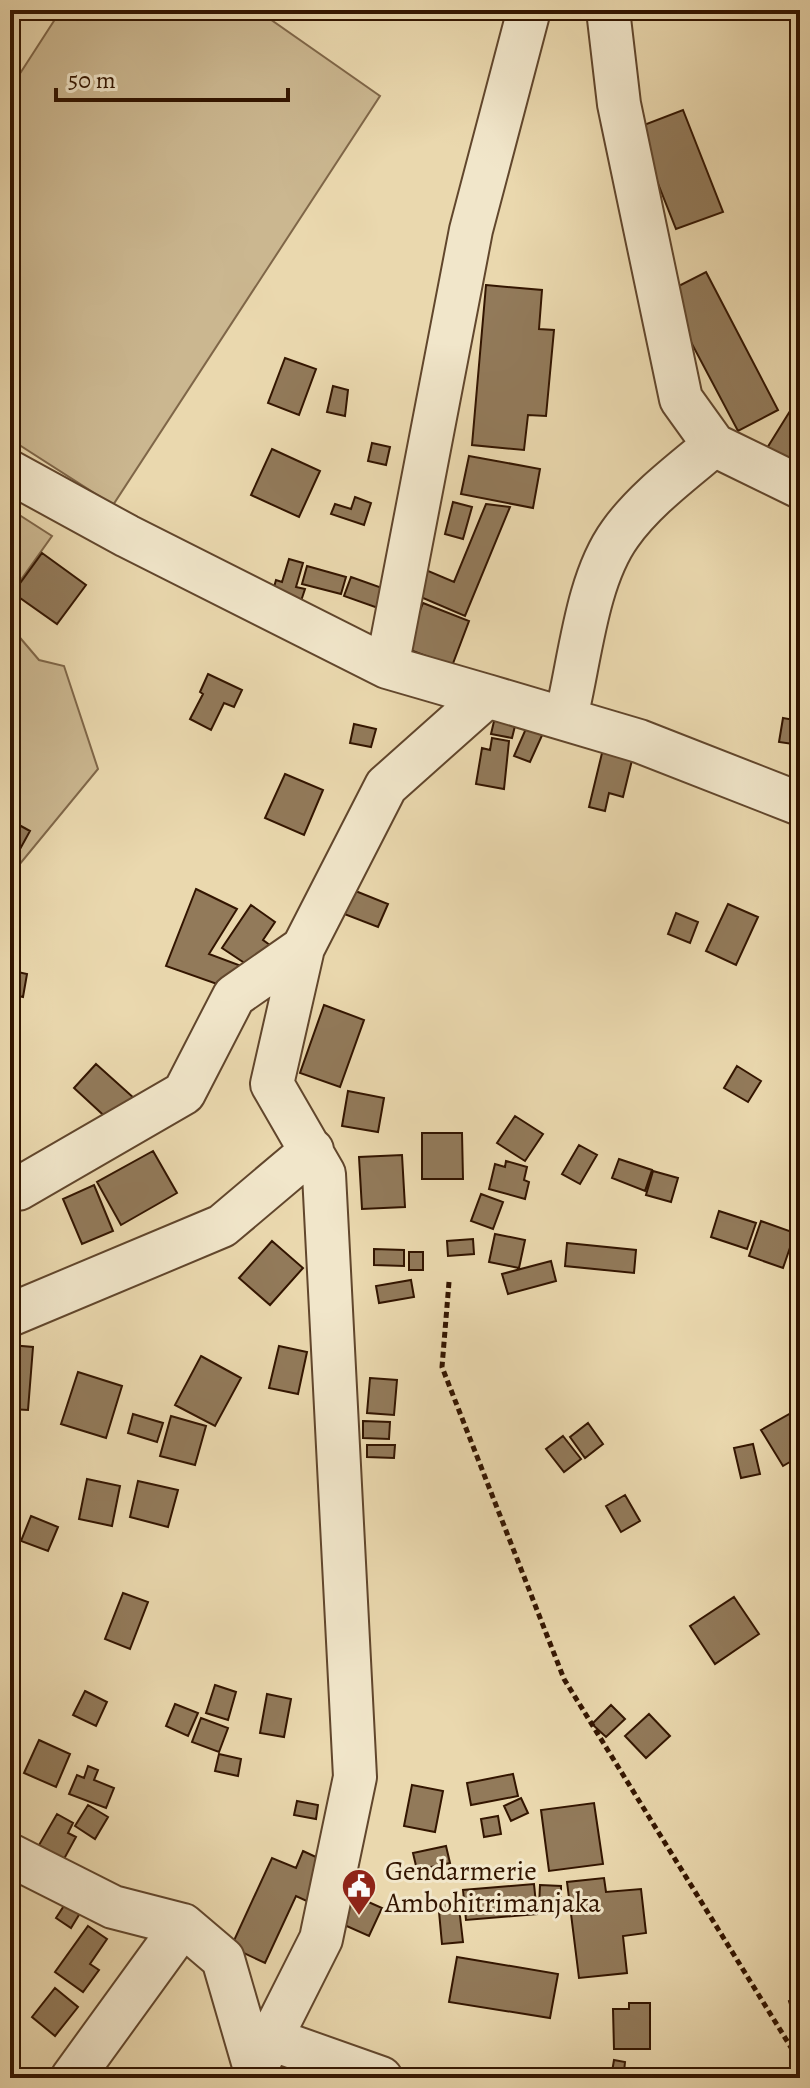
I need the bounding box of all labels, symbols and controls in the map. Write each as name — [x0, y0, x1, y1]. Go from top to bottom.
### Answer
scale bar — [56, 52, 288, 102]
text: 50 m — [68, 64, 116, 96]
place label: Gendarmerie Ambohitrimanjaka — [384, 1852, 601, 1922]
public building icon: Gendarmerie Ambohitrimanjaka — [340, 1867, 378, 1917]

